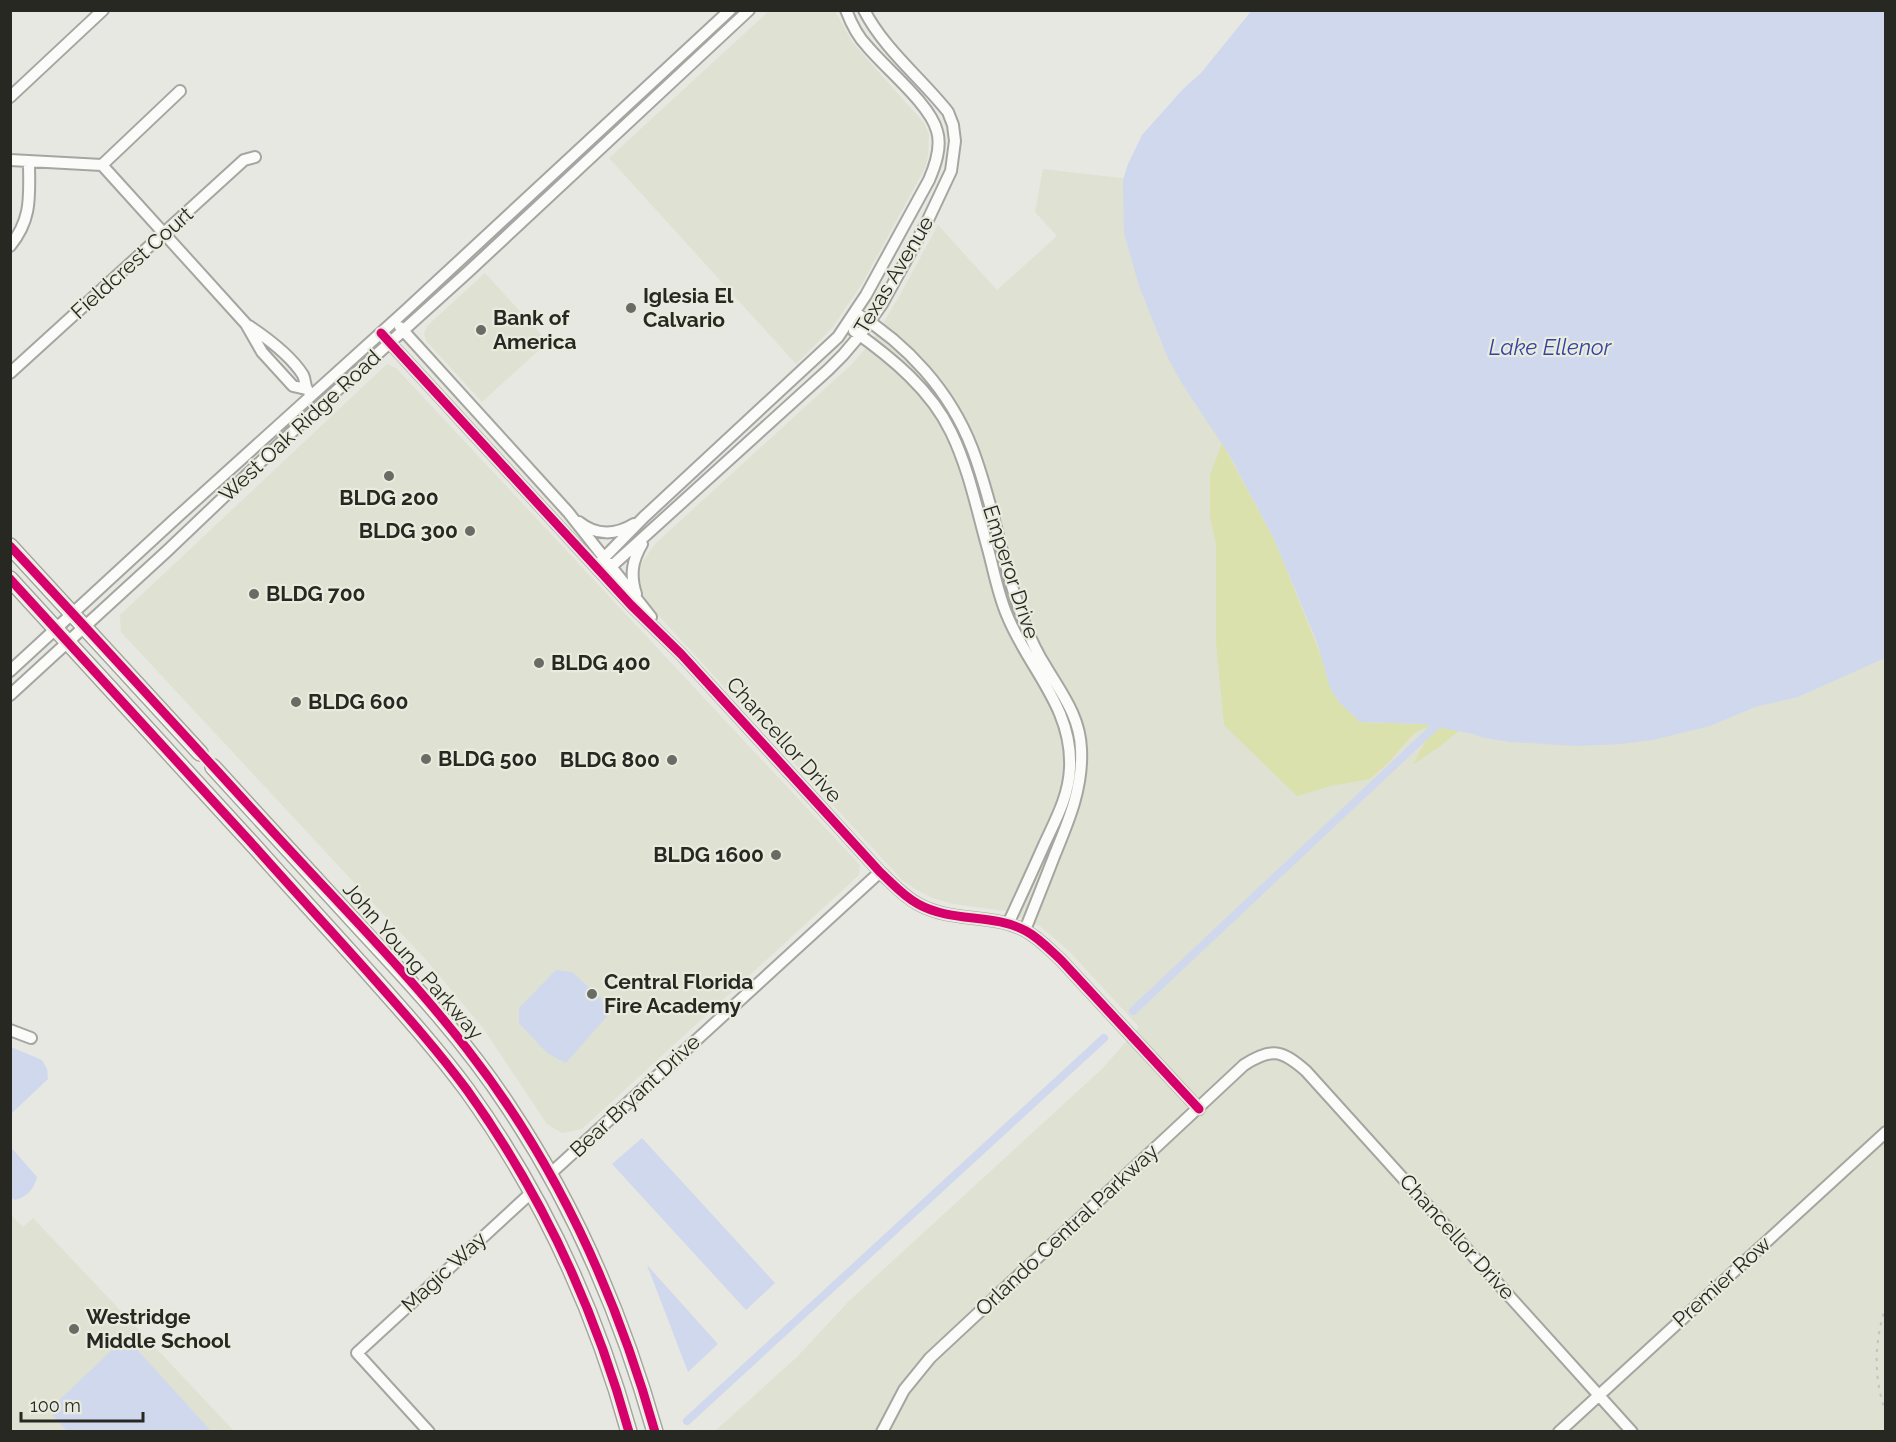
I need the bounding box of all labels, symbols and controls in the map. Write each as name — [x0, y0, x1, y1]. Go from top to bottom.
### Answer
street label: Fieldcrest Court — [66, 201, 198, 324]
street label: Texas Avenue — [849, 211, 938, 338]
place label: Iglesia El Calvario — [643, 283, 734, 332]
marker: Iglesia El Calvario — [624, 301, 638, 315]
place label: Bank of America — [493, 305, 577, 354]
marker: Bank of America — [474, 323, 488, 337]
water label: Lake Ellenor — [1489, 334, 1613, 360]
street label: West Oak Ridge Road — [214, 344, 385, 507]
marker: BLDG 200 — [382, 469, 396, 483]
place label: BLDG 200 — [339, 485, 439, 510]
street label: Emperor Drive — [978, 502, 1045, 642]
place label: BLDG 300 — [359, 518, 458, 543]
marker: BLDG 300 — [463, 524, 477, 538]
place label: BLDG 700 — [266, 581, 365, 606]
marker: BLDG 700 — [247, 587, 261, 601]
place label: BLDG 400 — [551, 650, 651, 675]
marker: BLDG 400 — [532, 656, 546, 670]
street label: Chancellor Drive — [721, 672, 847, 808]
place label: BLDG 600 — [308, 689, 408, 714]
marker: BLDG 600 — [289, 695, 303, 709]
place label: BLDG 500 — [438, 746, 537, 771]
place label: BLDG 800 — [560, 747, 660, 772]
marker: BLDG 500 — [419, 752, 433, 766]
marker: BLDG 800 — [665, 753, 679, 767]
place label: BLDG 1600 — [653, 842, 764, 867]
marker: BLDG 1600 — [769, 848, 783, 862]
street label: John Young Parkway — [338, 877, 489, 1045]
place label: Central Florida Fire Academy — [604, 969, 753, 1018]
marker: Central Florida Fire Academy — [585, 987, 599, 1001]
street label: Bear Bryant Drive — [565, 1029, 705, 1162]
street label: Orlando Central Parkway — [970, 1138, 1163, 1321]
street label: Chancellor Drive — [1394, 1169, 1520, 1305]
street label: Magic Way — [396, 1226, 491, 1317]
street label: Premier Row — [1667, 1231, 1776, 1332]
place label: Westridge Middle School — [86, 1304, 231, 1353]
marker: Westridge Middle School — [67, 1322, 81, 1336]
scale bar — [21, 1385, 142, 1423]
text: 100 m — [30, 1395, 81, 1416]

